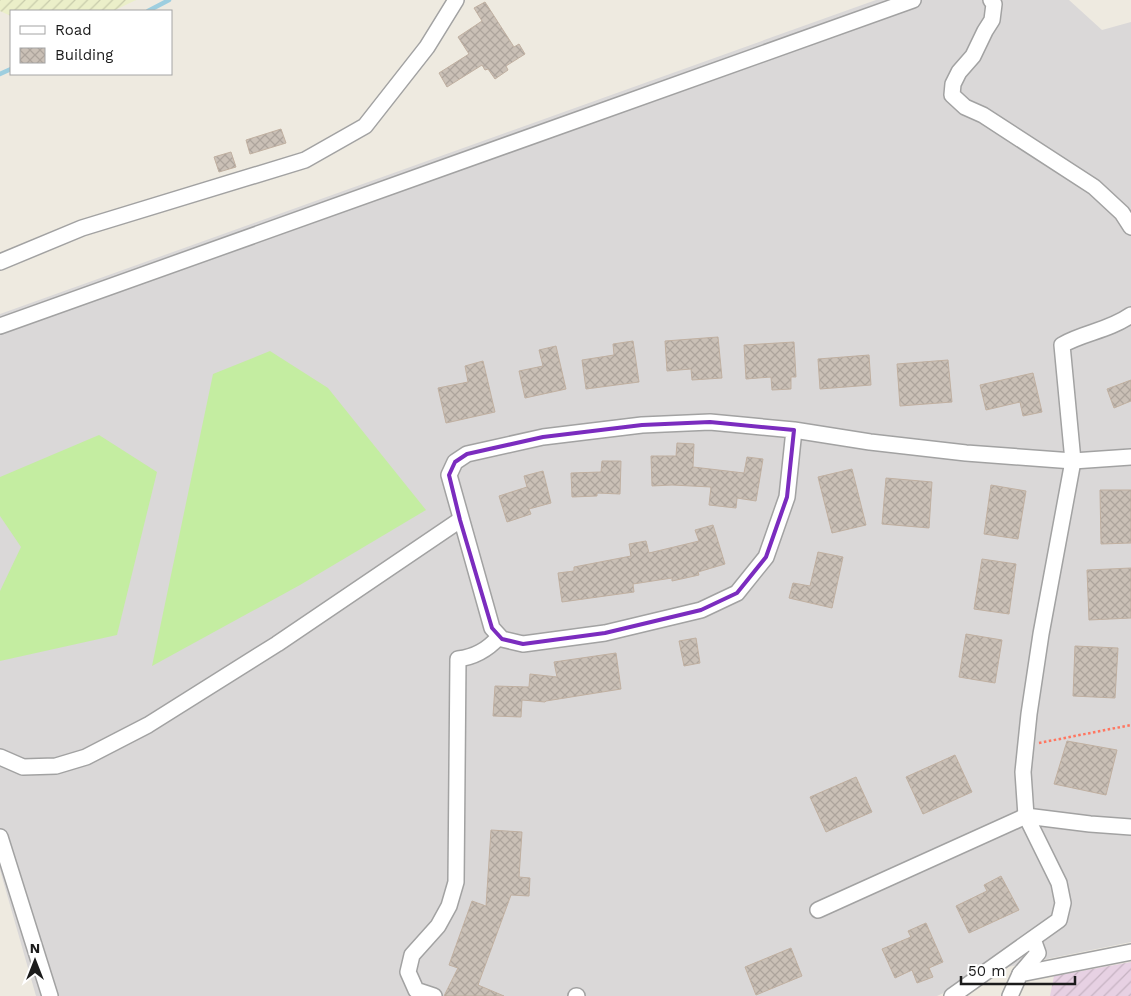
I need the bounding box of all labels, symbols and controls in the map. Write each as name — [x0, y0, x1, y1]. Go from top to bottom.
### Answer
legend — [10, 10, 172, 75]
text: Road — [55, 21, 92, 39]
text: Building — [55, 46, 113, 64]
north arrow — [10, 936, 60, 986]
text: N — [30, 940, 40, 956]
scale bar — [961, 954, 1075, 986]
text: 50 m — [968, 962, 1005, 980]

